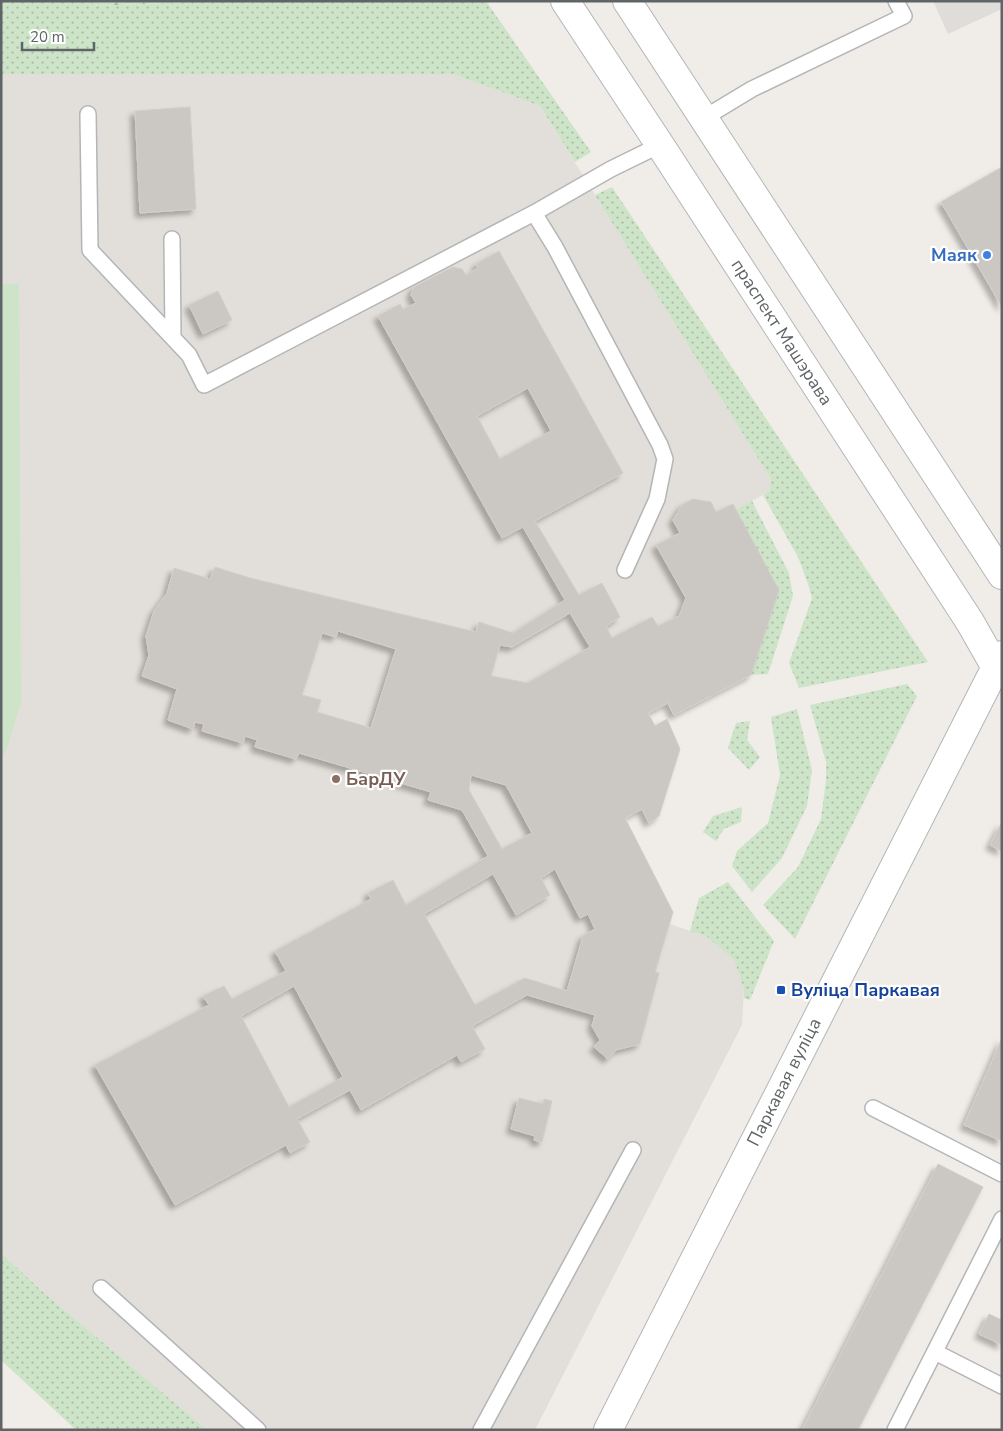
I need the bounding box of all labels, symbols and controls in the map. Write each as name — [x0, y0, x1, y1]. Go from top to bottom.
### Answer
scale bar — [22, 20, 95, 52]
text: 20 m — [30, 27, 65, 47]
place label: Маяк — [931, 243, 978, 267]
marker: Маяк — [981, 249, 993, 261]
street label: праспект Машэрава — [726, 254, 838, 410]
place label: БарДУ — [346, 767, 406, 791]
marker: БарДУ — [330, 773, 342, 785]
place label: Вуліца Паркавая — [791, 978, 940, 1002]
marker: Вуліца Паркавая — [775, 984, 787, 996]
street label: Паркавая вуліца — [741, 1014, 827, 1150]

